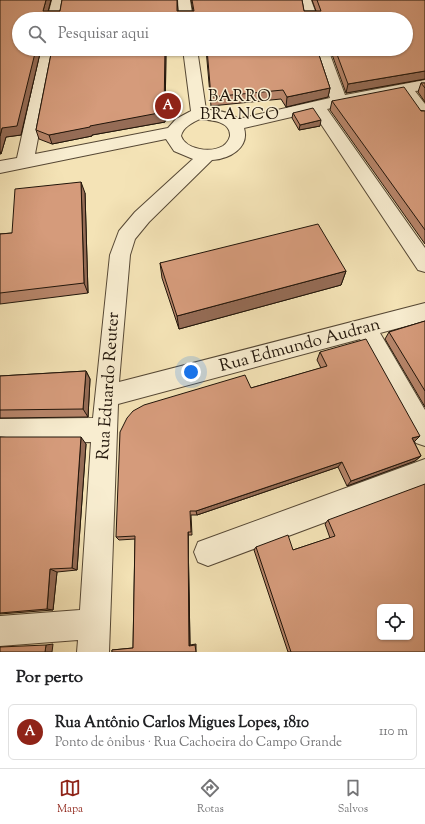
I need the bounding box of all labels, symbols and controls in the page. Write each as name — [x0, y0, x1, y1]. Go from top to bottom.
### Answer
search box — [12, 12, 413, 56]
icon: search — [26, 23, 48, 45]
text: Pesquisar aqui — [58, 24, 149, 45]
district label: BARRO BRANCO — [200, 86, 280, 127]
pin: A — [155, 91, 181, 121]
street label: Rua Eduardo Reuter — [92, 311, 126, 461]
street label: Rua Edmundo Audran — [217, 313, 383, 379]
your location — [181, 362, 201, 382]
map controls — [377, 604, 413, 640]
button: locate — [377, 604, 413, 640]
text: Por perto — [16, 666, 83, 690]
text: Rua Antônio Carlos Migues Lopes, 1810 — [55, 713, 309, 734]
text: A — [25, 723, 35, 741]
text: 110 m — [379, 723, 408, 741]
text: Ponto de ônibus · Rua Cachoeira do Campo Grande — [55, 734, 342, 752]
tab: Mapa — [57, 777, 83, 817]
tab: Rotas — [197, 777, 224, 817]
tab: Salvos — [338, 777, 368, 817]

